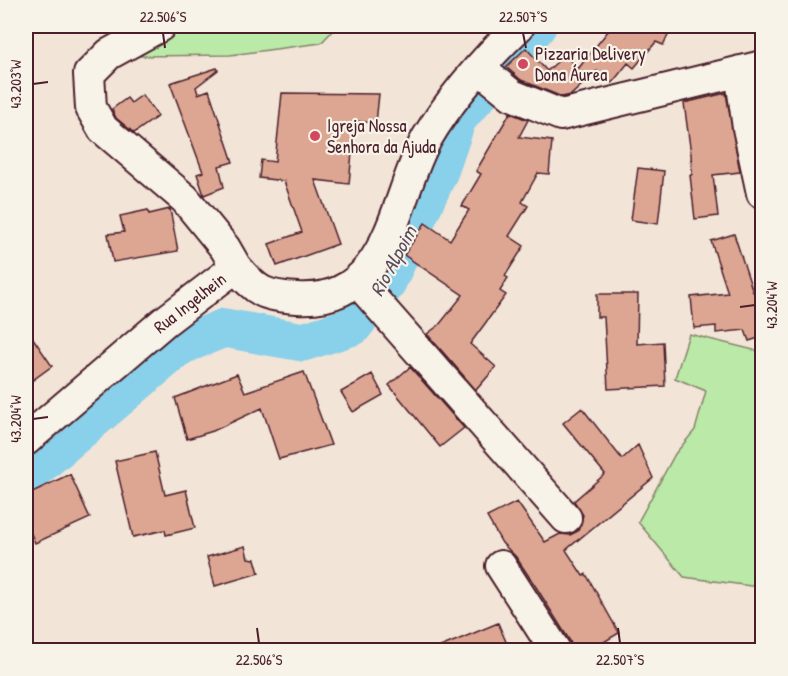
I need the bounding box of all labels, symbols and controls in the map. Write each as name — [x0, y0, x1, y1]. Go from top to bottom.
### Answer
text: 22.506°S — [140, 6, 186, 27]
text: 22.507°S — [499, 6, 547, 27]
place label: Pizzaria Delivery Dona Áurea — [535, 41, 646, 87]
marker: Pizzaria Delivery Dona Áurea — [516, 57, 530, 71]
text: 43.203°W — [5, 59, 26, 108]
place label: Igreja Nossa Senhora da Ajuda — [327, 113, 436, 159]
marker: Igreja Nossa Senhora da Ajuda — [308, 129, 322, 143]
water label: Rio Alpoim — [363, 220, 424, 301]
street label: Rua Ingelhein — [148, 266, 231, 339]
text: 43.204°W — [761, 280, 782, 329]
text: 43.204°W — [5, 394, 26, 443]
text: 22.506°S — [236, 649, 282, 670]
text: 22.507°S — [596, 649, 644, 670]

